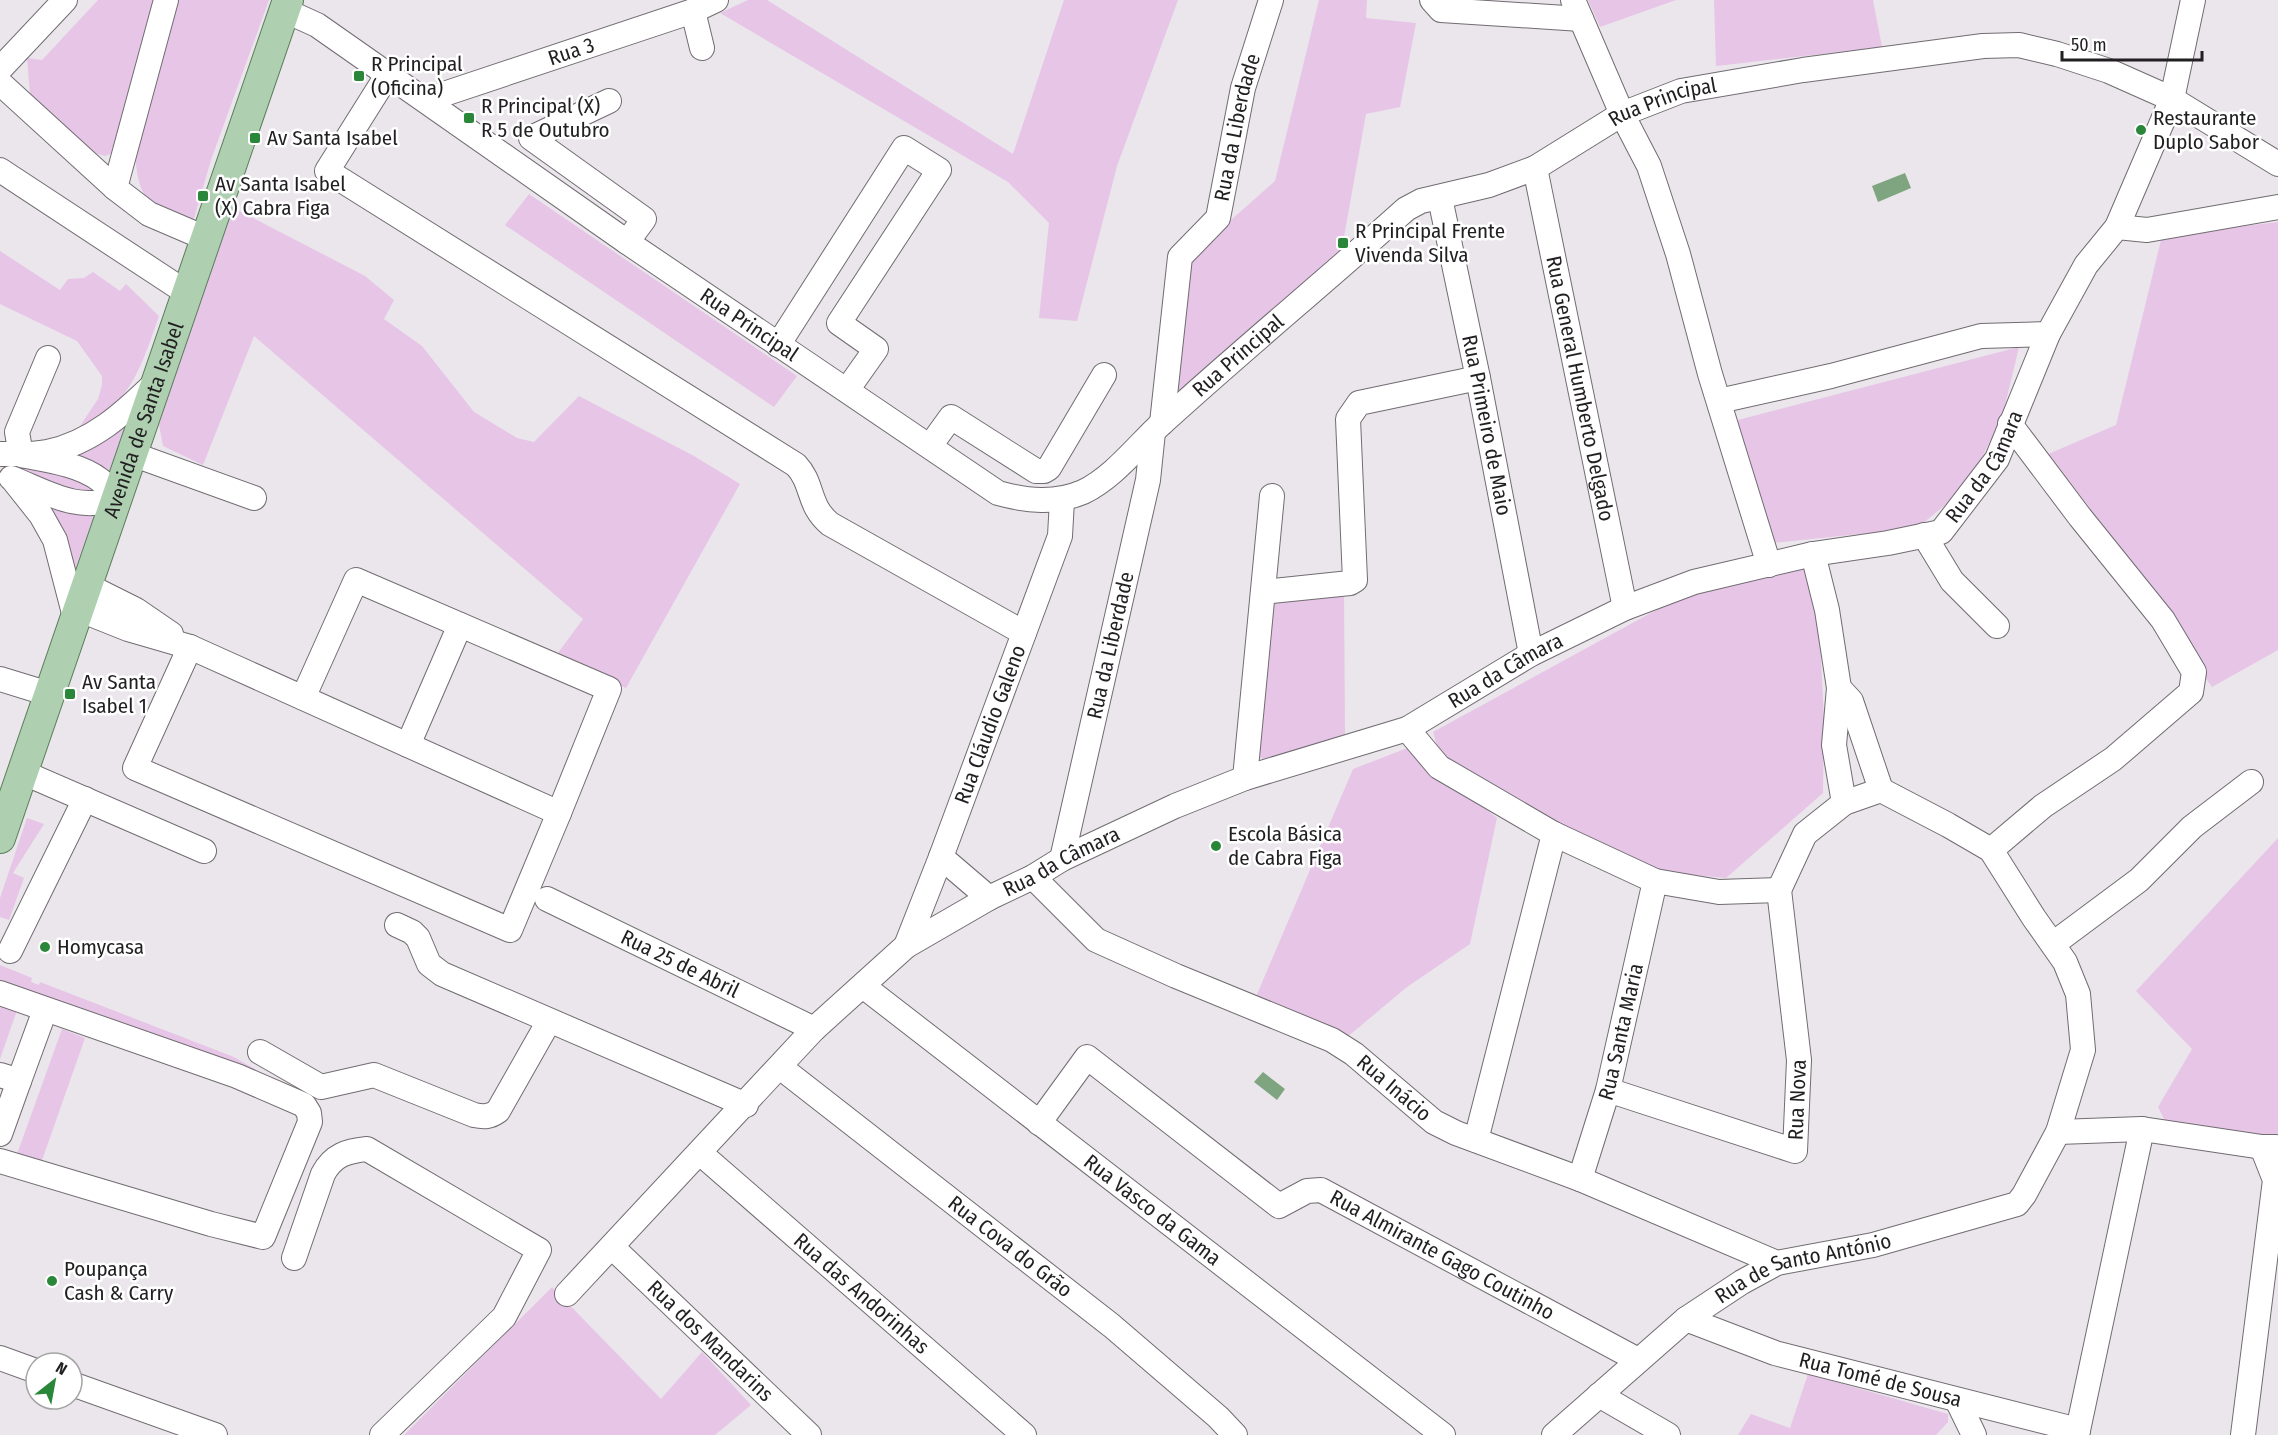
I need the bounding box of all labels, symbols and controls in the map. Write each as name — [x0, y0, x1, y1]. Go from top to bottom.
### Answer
scale bar — [2062, 24, 2202, 62]
street label: Rua 3 — [545, 32, 598, 71]
text: 50 m — [2071, 34, 2107, 56]
street label: Rua da Liberdade — [1209, 50, 1266, 203]
place label: R Principal (Oficina) — [371, 51, 463, 101]
marker: R Principal (Oficina) — [352, 69, 366, 83]
street label: Rua Principal — [1603, 72, 1719, 132]
place label: R Principal (X) R 5 de Outubro — [481, 93, 610, 143]
place label: Restaurante Duplo Sabor — [2153, 105, 2260, 155]
marker: R Principal (X) R 5 de Outubro — [462, 111, 476, 125]
marker: Restaurante Duplo Sabor — [2134, 123, 2148, 137]
place label: Av Santa Isabel — [267, 125, 398, 151]
marker: Av Santa Isabel — [248, 131, 262, 145]
place label: Av Santa Isabel (X) Cabra Figa — [215, 171, 346, 221]
marker: Av Santa Isabel (X) Cabra Figa — [196, 189, 210, 203]
place label: R Principal Frente Vivenda Silva — [1355, 218, 1505, 268]
marker: R Principal Frente Vivenda Silva — [1336, 236, 1350, 250]
street label: Rua General Humberto Delgado — [1540, 253, 1620, 523]
street label: Rua Principal — [695, 282, 804, 367]
street label: Rua Principal — [1187, 308, 1289, 403]
street label: Avenida de Santa Isabel — [98, 318, 190, 521]
street label: Rua Primeiro de Maio — [1456, 332, 1517, 518]
street label: Rua da Câmara — [1940, 407, 2028, 528]
street label: Rua da Liberdade — [1081, 569, 1140, 722]
street label: Rua da Câmara — [1443, 627, 1567, 714]
street label: Rua Cláudio Galeno — [949, 641, 1031, 808]
place label: Av Santa Isabel 1 — [82, 669, 156, 719]
marker: Av Santa Isabel 1 — [63, 687, 77, 701]
street label: Rua da Câmara — [999, 821, 1124, 903]
place label: Escola Básica de Cabra Figa — [1228, 821, 1342, 871]
marker: Escola Básica de Cabra Figa — [1209, 839, 1223, 853]
street label: Rua 25 de Abril — [617, 924, 744, 1004]
place label: Homycasa — [57, 934, 144, 960]
marker: Homycasa — [38, 940, 52, 954]
street label: Rua Santa Maria — [1593, 961, 1649, 1104]
street label: Rua Inácio — [1351, 1049, 1437, 1127]
street label: Rua Nova — [1782, 1059, 1812, 1141]
street label: Rua Vasco da Gama — [1079, 1149, 1226, 1271]
street label: Rua Almirante Gago Coutinho — [1325, 1184, 1559, 1326]
street label: Rua Cova do Grão — [943, 1190, 1078, 1303]
street label: Rua das Andorinhas — [788, 1227, 935, 1360]
street label: Rua de Santo António — [1710, 1227, 1894, 1309]
place label: Poupança Cash & Carry — [64, 1256, 174, 1306]
marker: Poupança Cash & Carry — [45, 1274, 59, 1288]
street label: Rua dos Mandarins — [642, 1275, 779, 1407]
street label: Rua Tomé de Sousa — [1796, 1347, 1964, 1413]
north arrow — [24, 1351, 84, 1411]
text: N — [52, 1358, 70, 1379]

